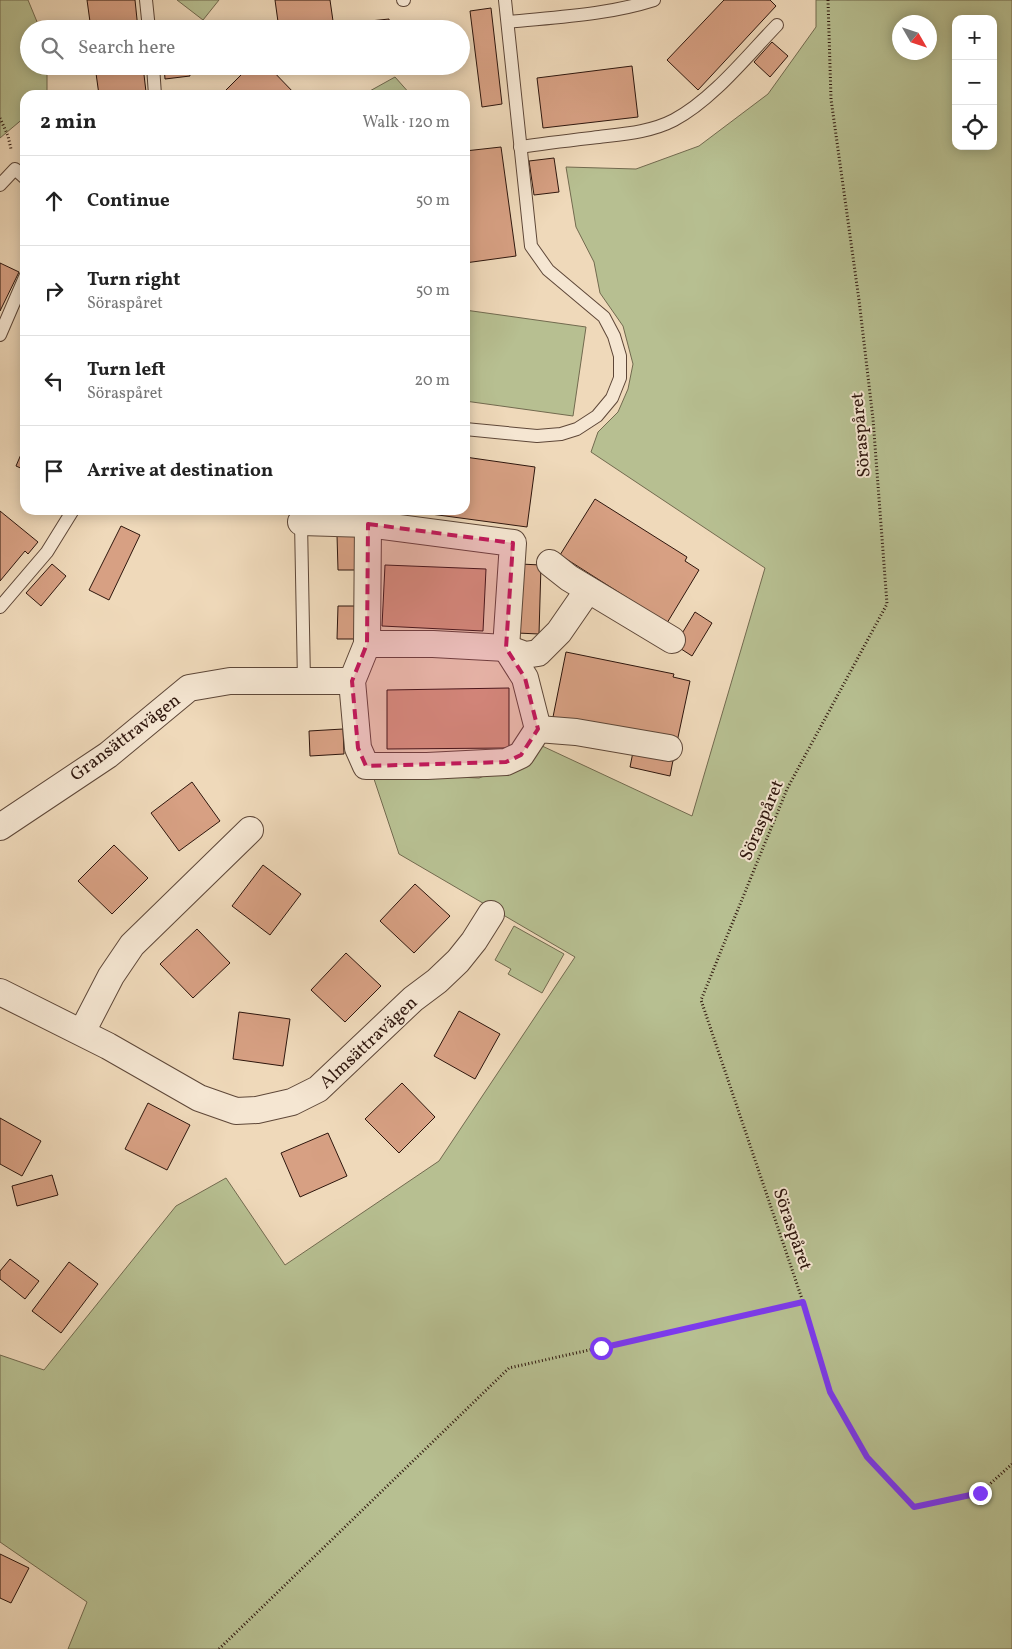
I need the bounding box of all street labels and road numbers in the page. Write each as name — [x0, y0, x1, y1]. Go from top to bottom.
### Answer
street label: Söraspåret — [845, 391, 878, 478]
street label: Gransättravägen — [66, 688, 186, 788]
street label: Söraspåret — [734, 776, 791, 865]
street label: Almsättravägen — [315, 991, 424, 1095]
street label: Söraspåret — [766, 1185, 817, 1274]

